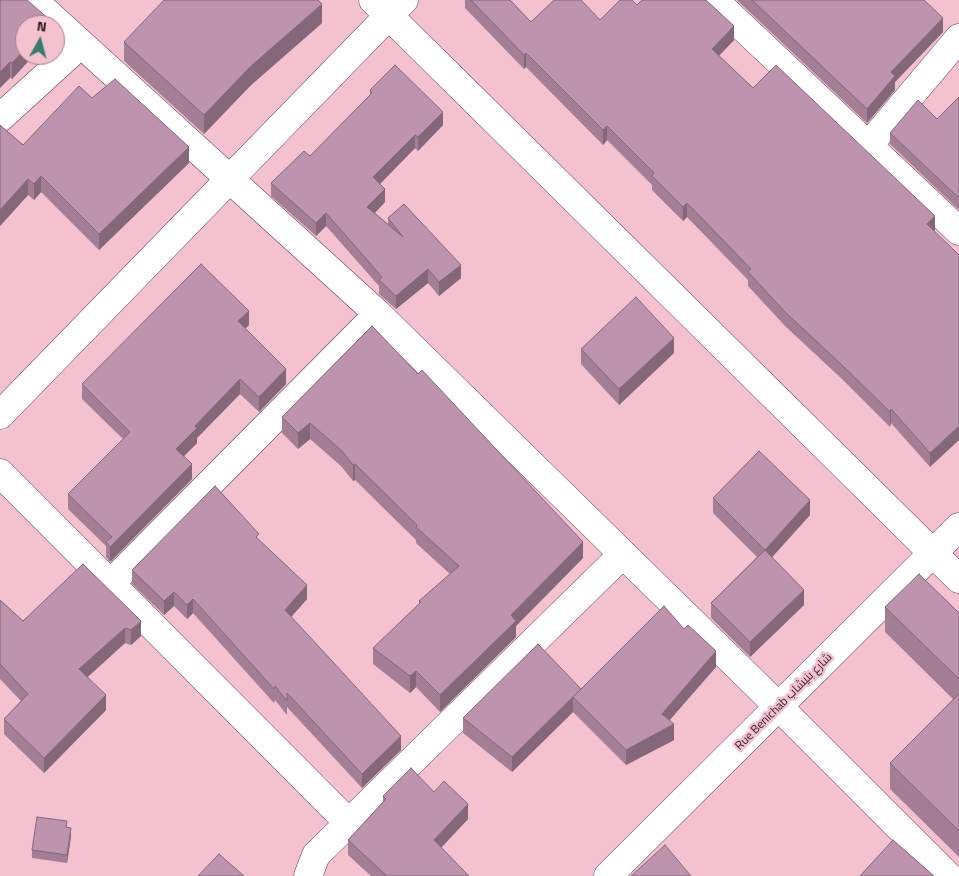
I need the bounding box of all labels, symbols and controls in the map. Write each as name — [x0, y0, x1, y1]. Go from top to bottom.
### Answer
north arrow — [15, 15, 65, 65]
text: N — [36, 15, 48, 37]
street label: Rue Benichab شارع بنيشاب — [733, 651, 835, 753]

